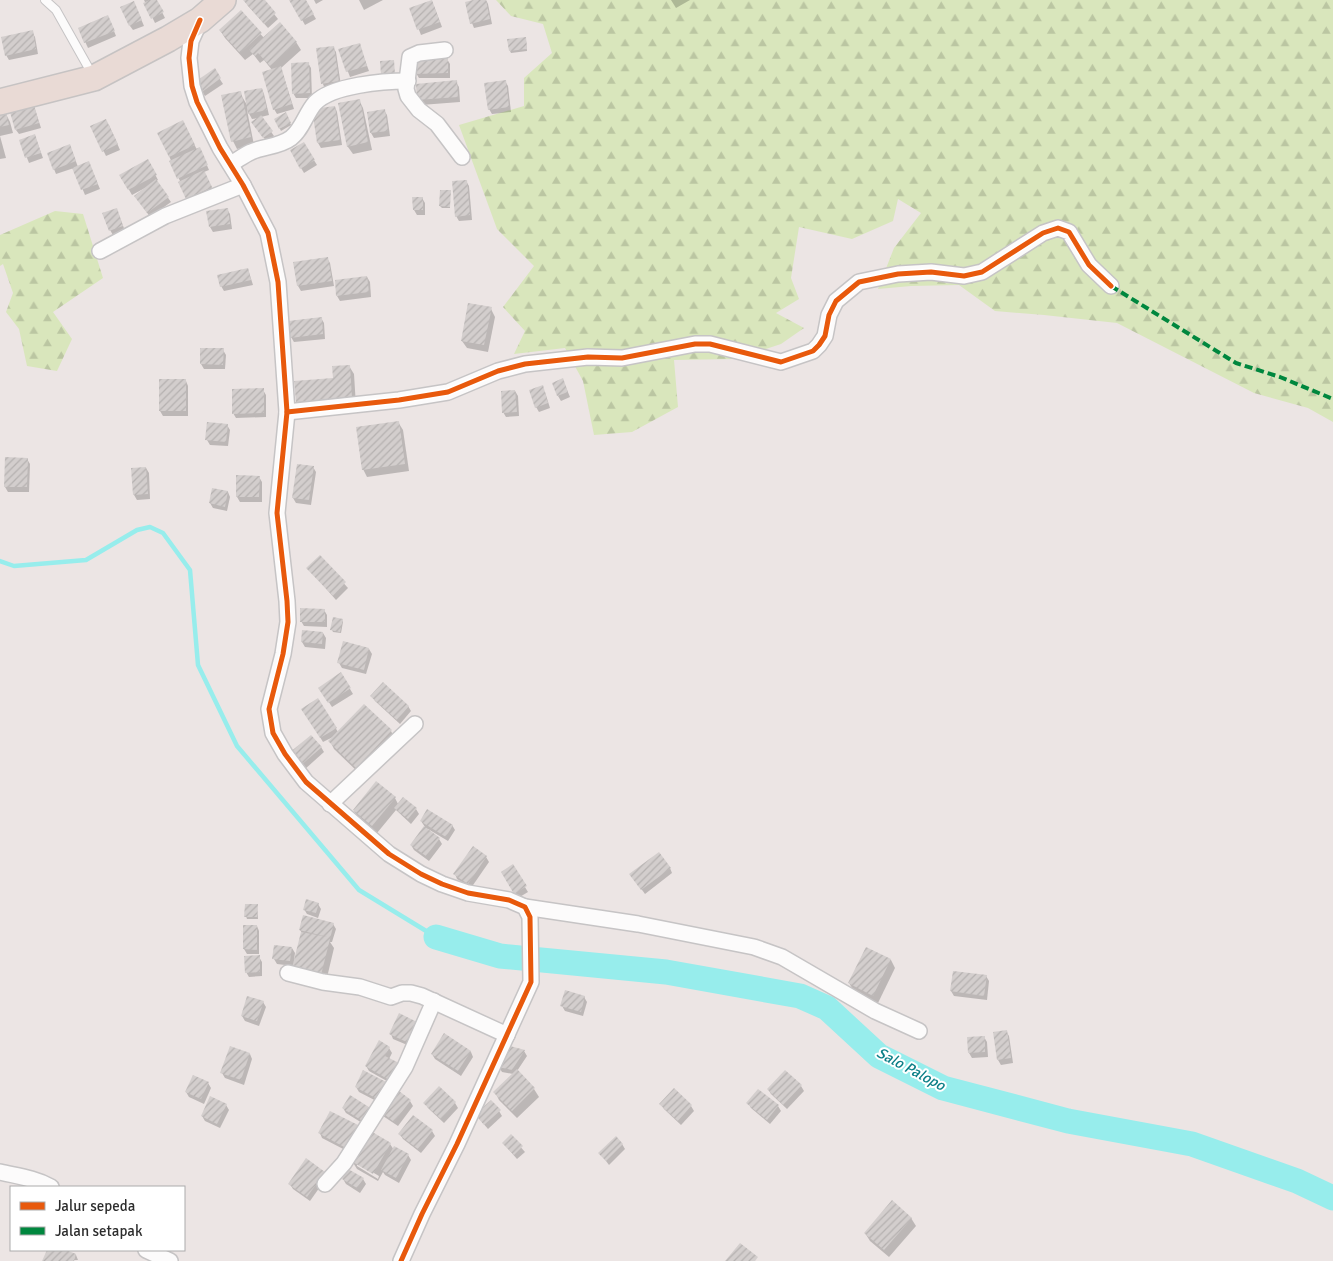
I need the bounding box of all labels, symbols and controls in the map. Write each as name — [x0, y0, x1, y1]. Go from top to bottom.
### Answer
water label: Salo Palopo — [874, 1043, 949, 1095]
legend — [10, 1186, 185, 1251]
text: Jalur sepeda — [55, 1197, 135, 1215]
text: Jalan setapak — [55, 1222, 143, 1240]

